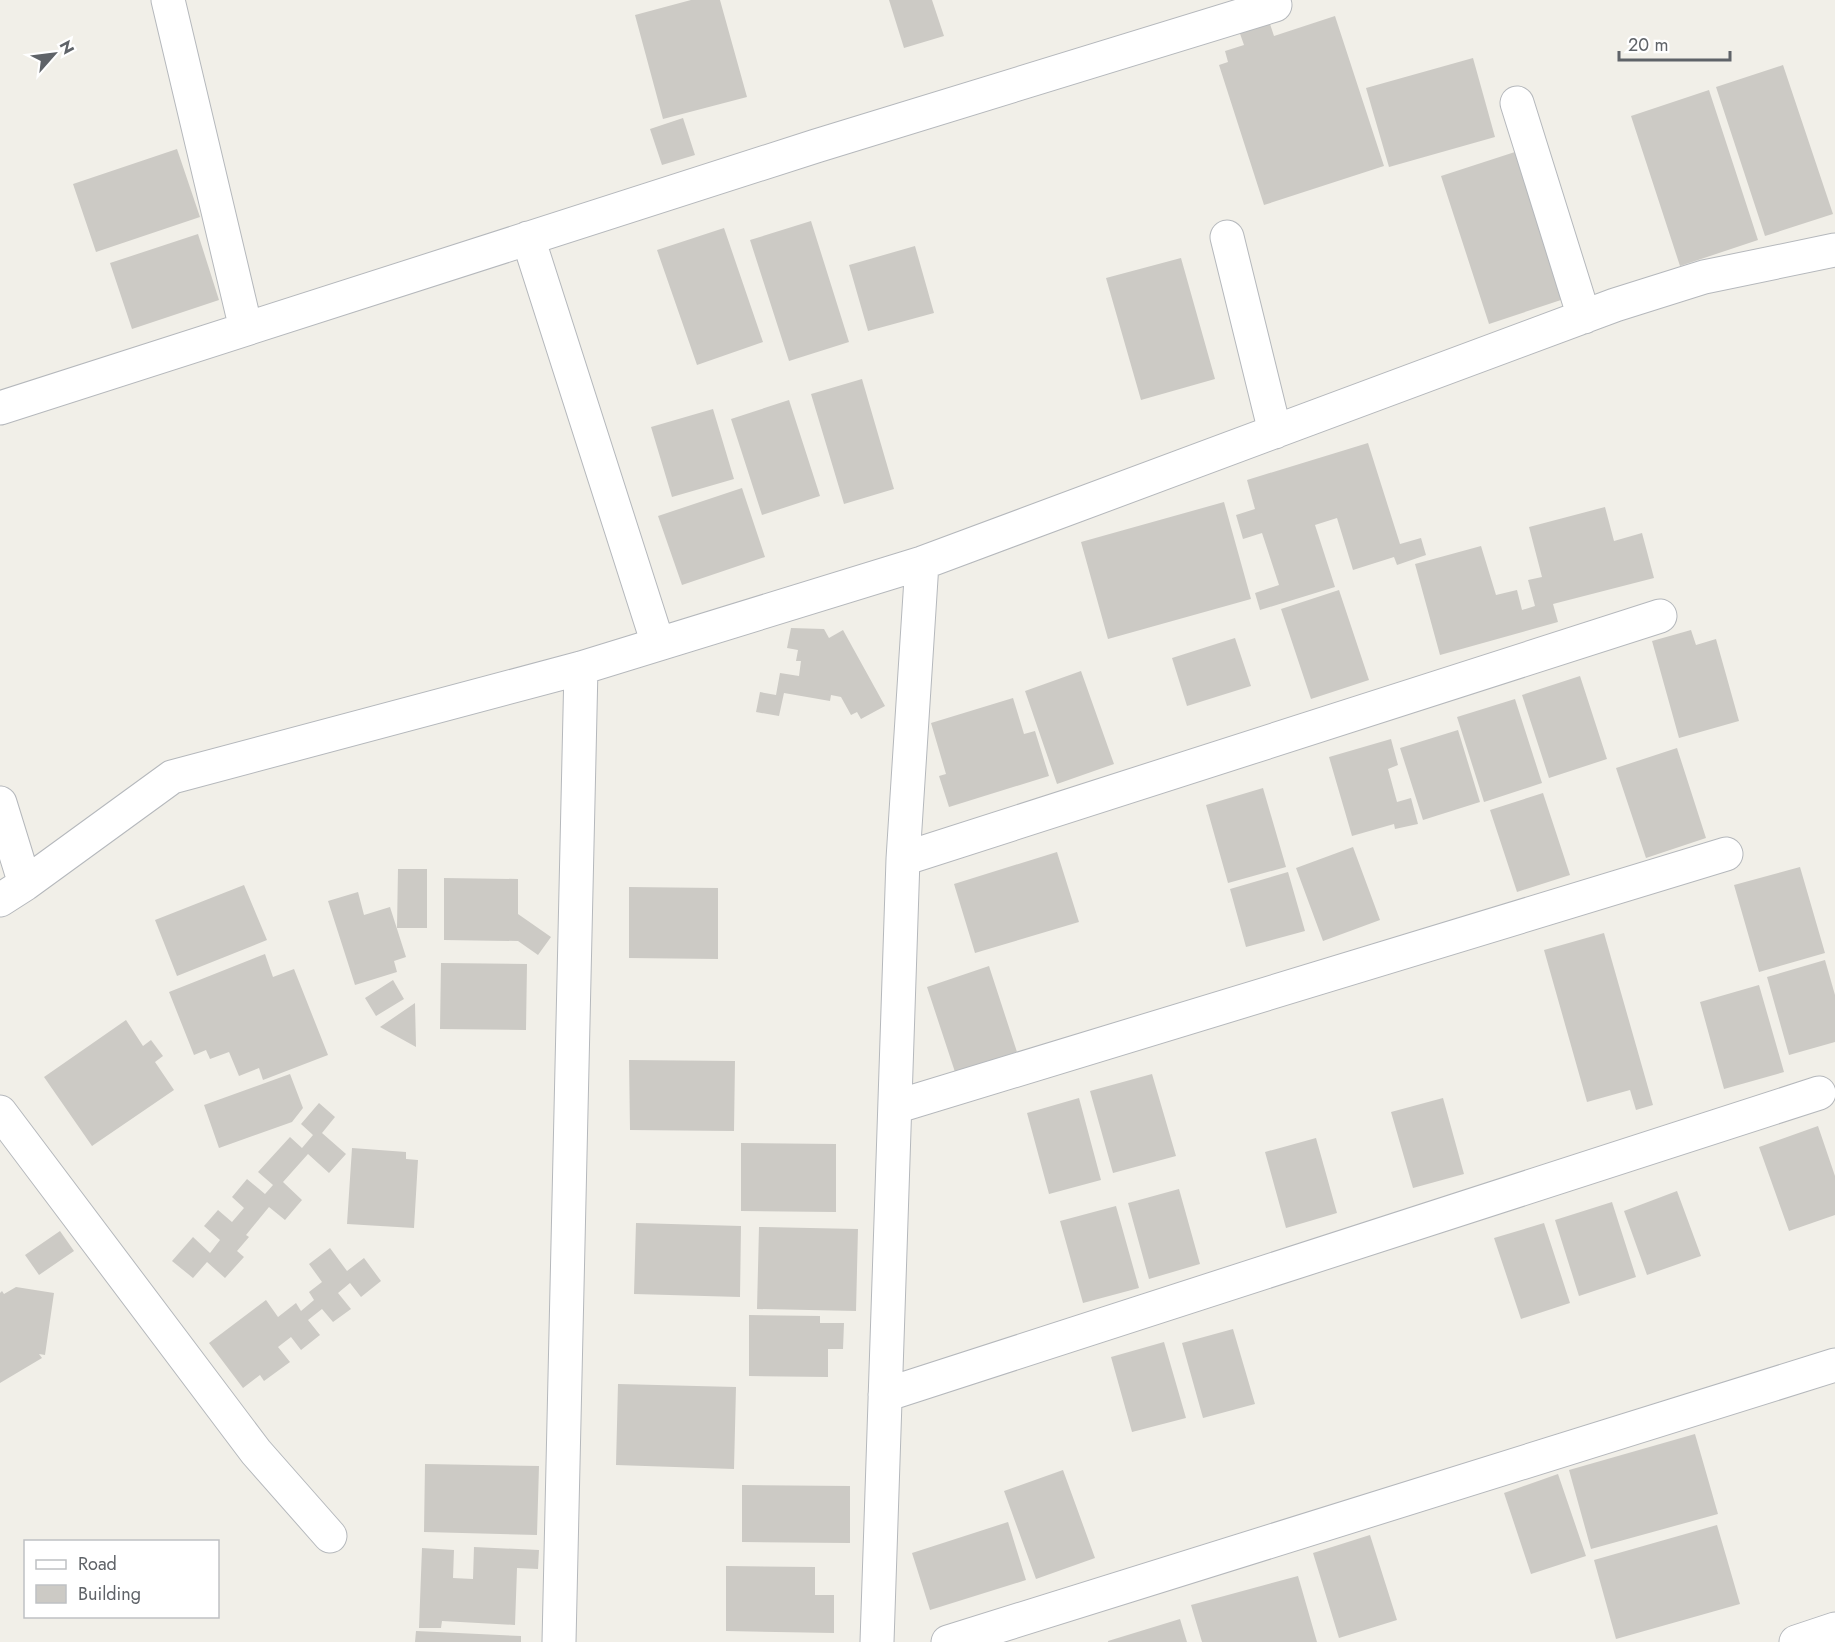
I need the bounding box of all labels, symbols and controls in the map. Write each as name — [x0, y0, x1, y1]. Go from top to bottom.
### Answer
north arrow — [24, 24, 84, 84]
scale bar — [1619, 24, 1730, 62]
text: 20 m — [1628, 32, 1668, 58]
text: N — [54, 36, 80, 58]
legend — [24, 1540, 219, 1618]
text: Road — [78, 1551, 117, 1577]
text: Building — [78, 1581, 141, 1607]

